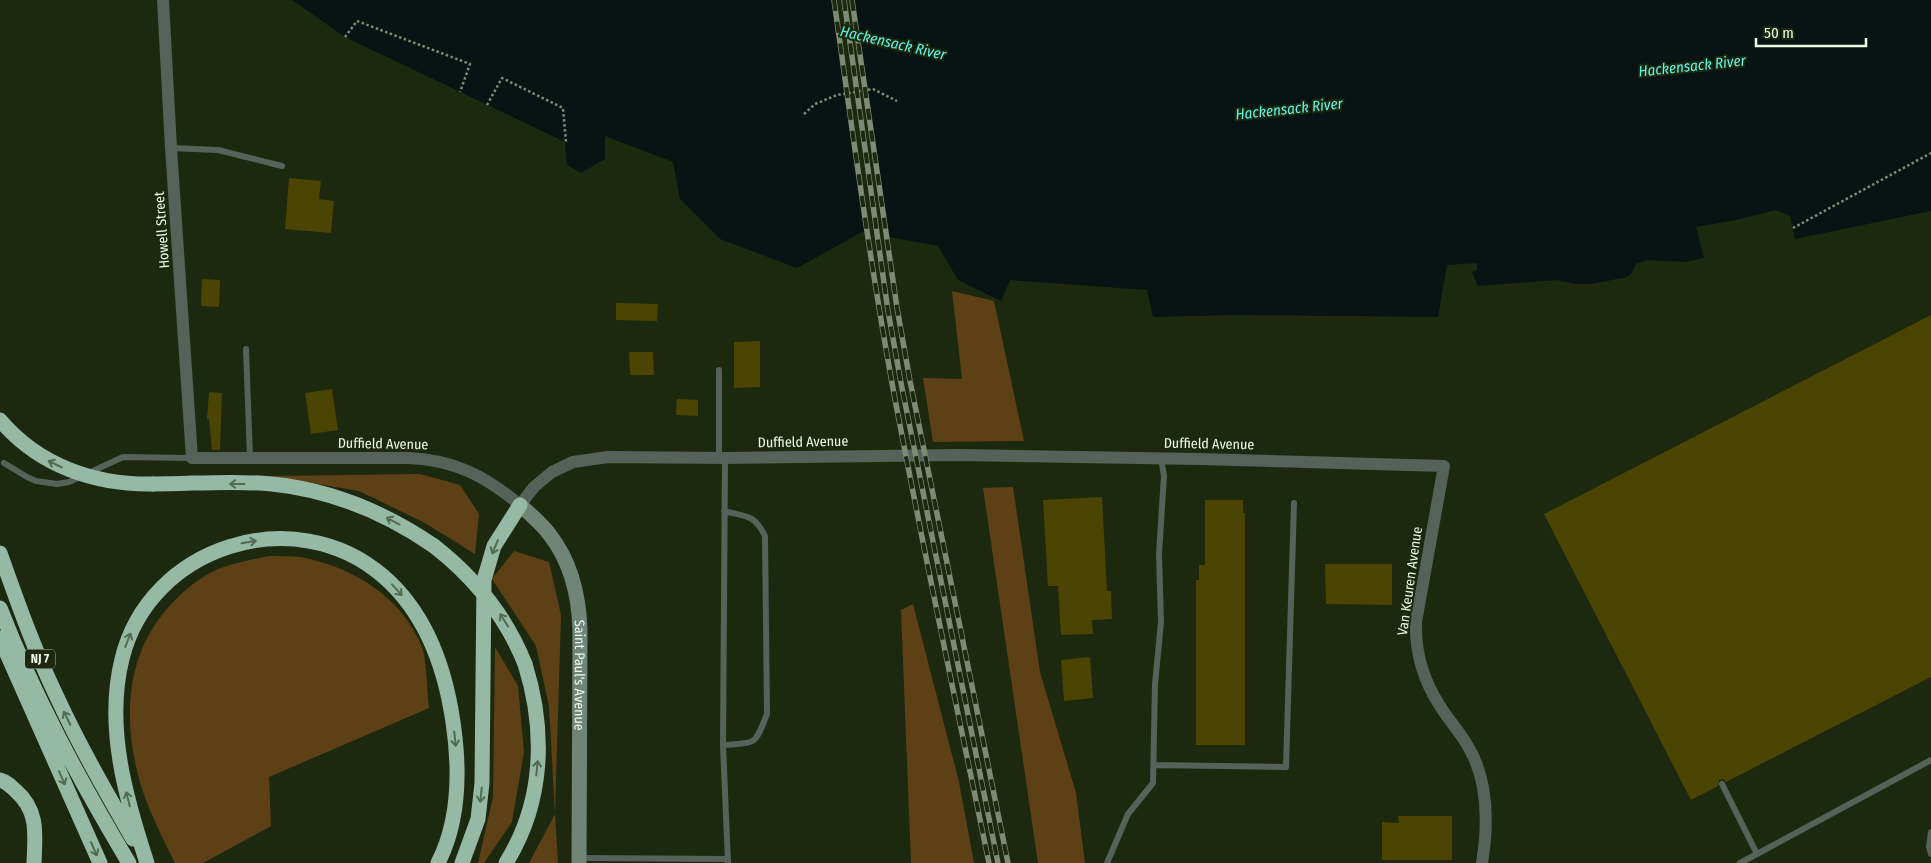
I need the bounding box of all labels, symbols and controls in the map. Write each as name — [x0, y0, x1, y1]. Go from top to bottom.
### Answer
scale bar — [1756, 15, 1866, 47]
water label: Hackensack River — [838, 22, 948, 64]
text: 50 m — [1764, 24, 1794, 42]
water label: Hackensack River — [1637, 51, 1747, 81]
water label: Hackensack River — [1234, 94, 1344, 124]
street label: Howell Street — [151, 191, 173, 269]
street label: Duffield Avenue — [758, 433, 848, 451]
street label: Duffield Avenue — [338, 435, 428, 453]
street label: Duffield Avenue — [1164, 435, 1254, 453]
one-way arrow — [48, 459, 63, 468]
one-way arrow — [229, 479, 245, 489]
one-way arrow — [386, 516, 401, 525]
street label: Van Keuren Avenue — [1394, 525, 1426, 637]
one-way arrow — [241, 536, 257, 546]
one-way arrow — [489, 539, 499, 554]
one-way arrow — [391, 584, 403, 597]
one-way arrow — [498, 614, 508, 628]
street label: Saint Paul's Avenue — [571, 619, 589, 731]
one-way arrow — [124, 632, 133, 648]
road number: NJ 7 — [25, 650, 55, 669]
one-way arrow — [62, 711, 71, 726]
one-way arrow — [450, 731, 460, 747]
one-way arrow — [532, 760, 542, 776]
one-way arrow — [57, 770, 67, 785]
one-way arrow — [476, 786, 486, 802]
one-way arrow — [123, 792, 133, 808]
one-way arrow — [89, 841, 99, 856]

